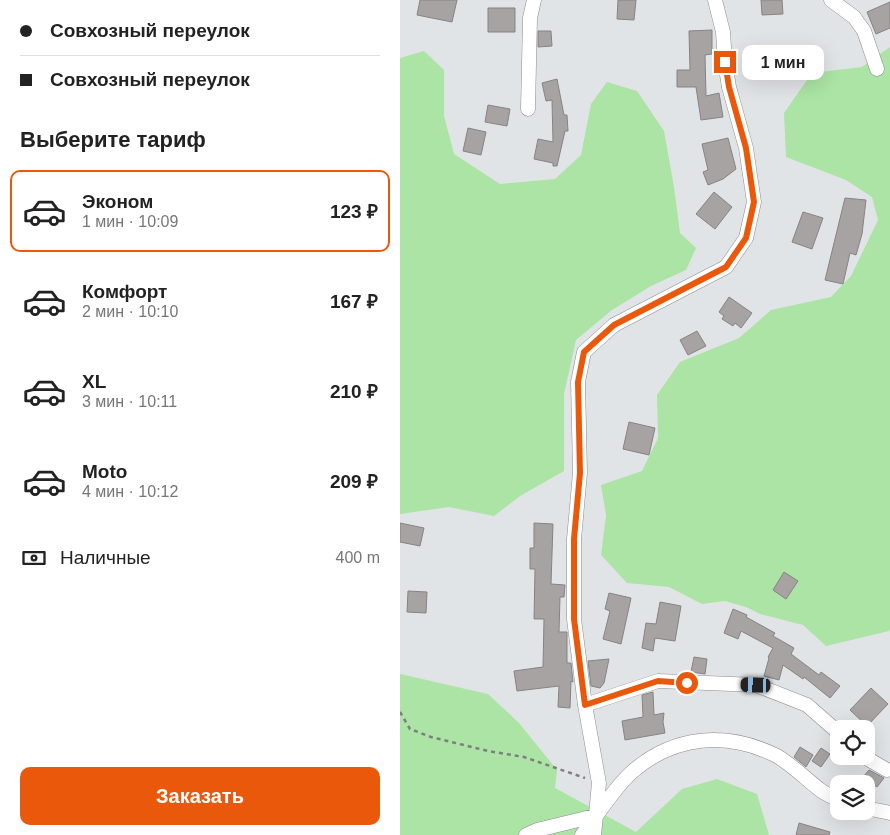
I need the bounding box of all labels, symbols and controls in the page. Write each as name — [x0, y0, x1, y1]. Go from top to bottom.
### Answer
text: Совхозный переулок — [50, 20, 250, 41]
callout: 1 мин — [742, 44, 825, 80]
route end — [714, 51, 736, 73]
text: 1 мин — [761, 54, 805, 71]
text: Совхозный переулок — [50, 69, 250, 90]
text: Выберите тариф — [20, 127, 206, 152]
icon: car — [22, 189, 67, 234]
text: Эконом — [82, 191, 153, 212]
text: 123 ₽ — [330, 201, 378, 222]
text: 1 мин · 10:09 — [82, 213, 178, 230]
icon: car — [22, 279, 67, 324]
text: Комфорт — [82, 281, 167, 302]
text: 167 ₽ — [330, 291, 378, 312]
text: 2 мин · 10:10 — [82, 303, 178, 320]
icon: car — [22, 369, 67, 414]
text: XL — [82, 371, 106, 392]
text: 210 ₽ — [330, 381, 378, 402]
text: 3 мин · 10:11 — [82, 393, 177, 410]
icon: car — [22, 459, 67, 504]
text: Moto — [82, 461, 127, 482]
text: 209 ₽ — [330, 471, 378, 492]
text: 4 мин · 10:12 — [82, 483, 178, 500]
icon: cash — [20, 544, 48, 572]
text: Наличные — [60, 547, 151, 568]
text: 400 m — [336, 549, 380, 566]
route start — [676, 672, 698, 694]
car — [740, 677, 771, 693]
map controls — [830, 720, 875, 820]
button: locate — [830, 720, 875, 765]
button: Заказать — [20, 767, 380, 825]
button: layers — [830, 775, 875, 820]

